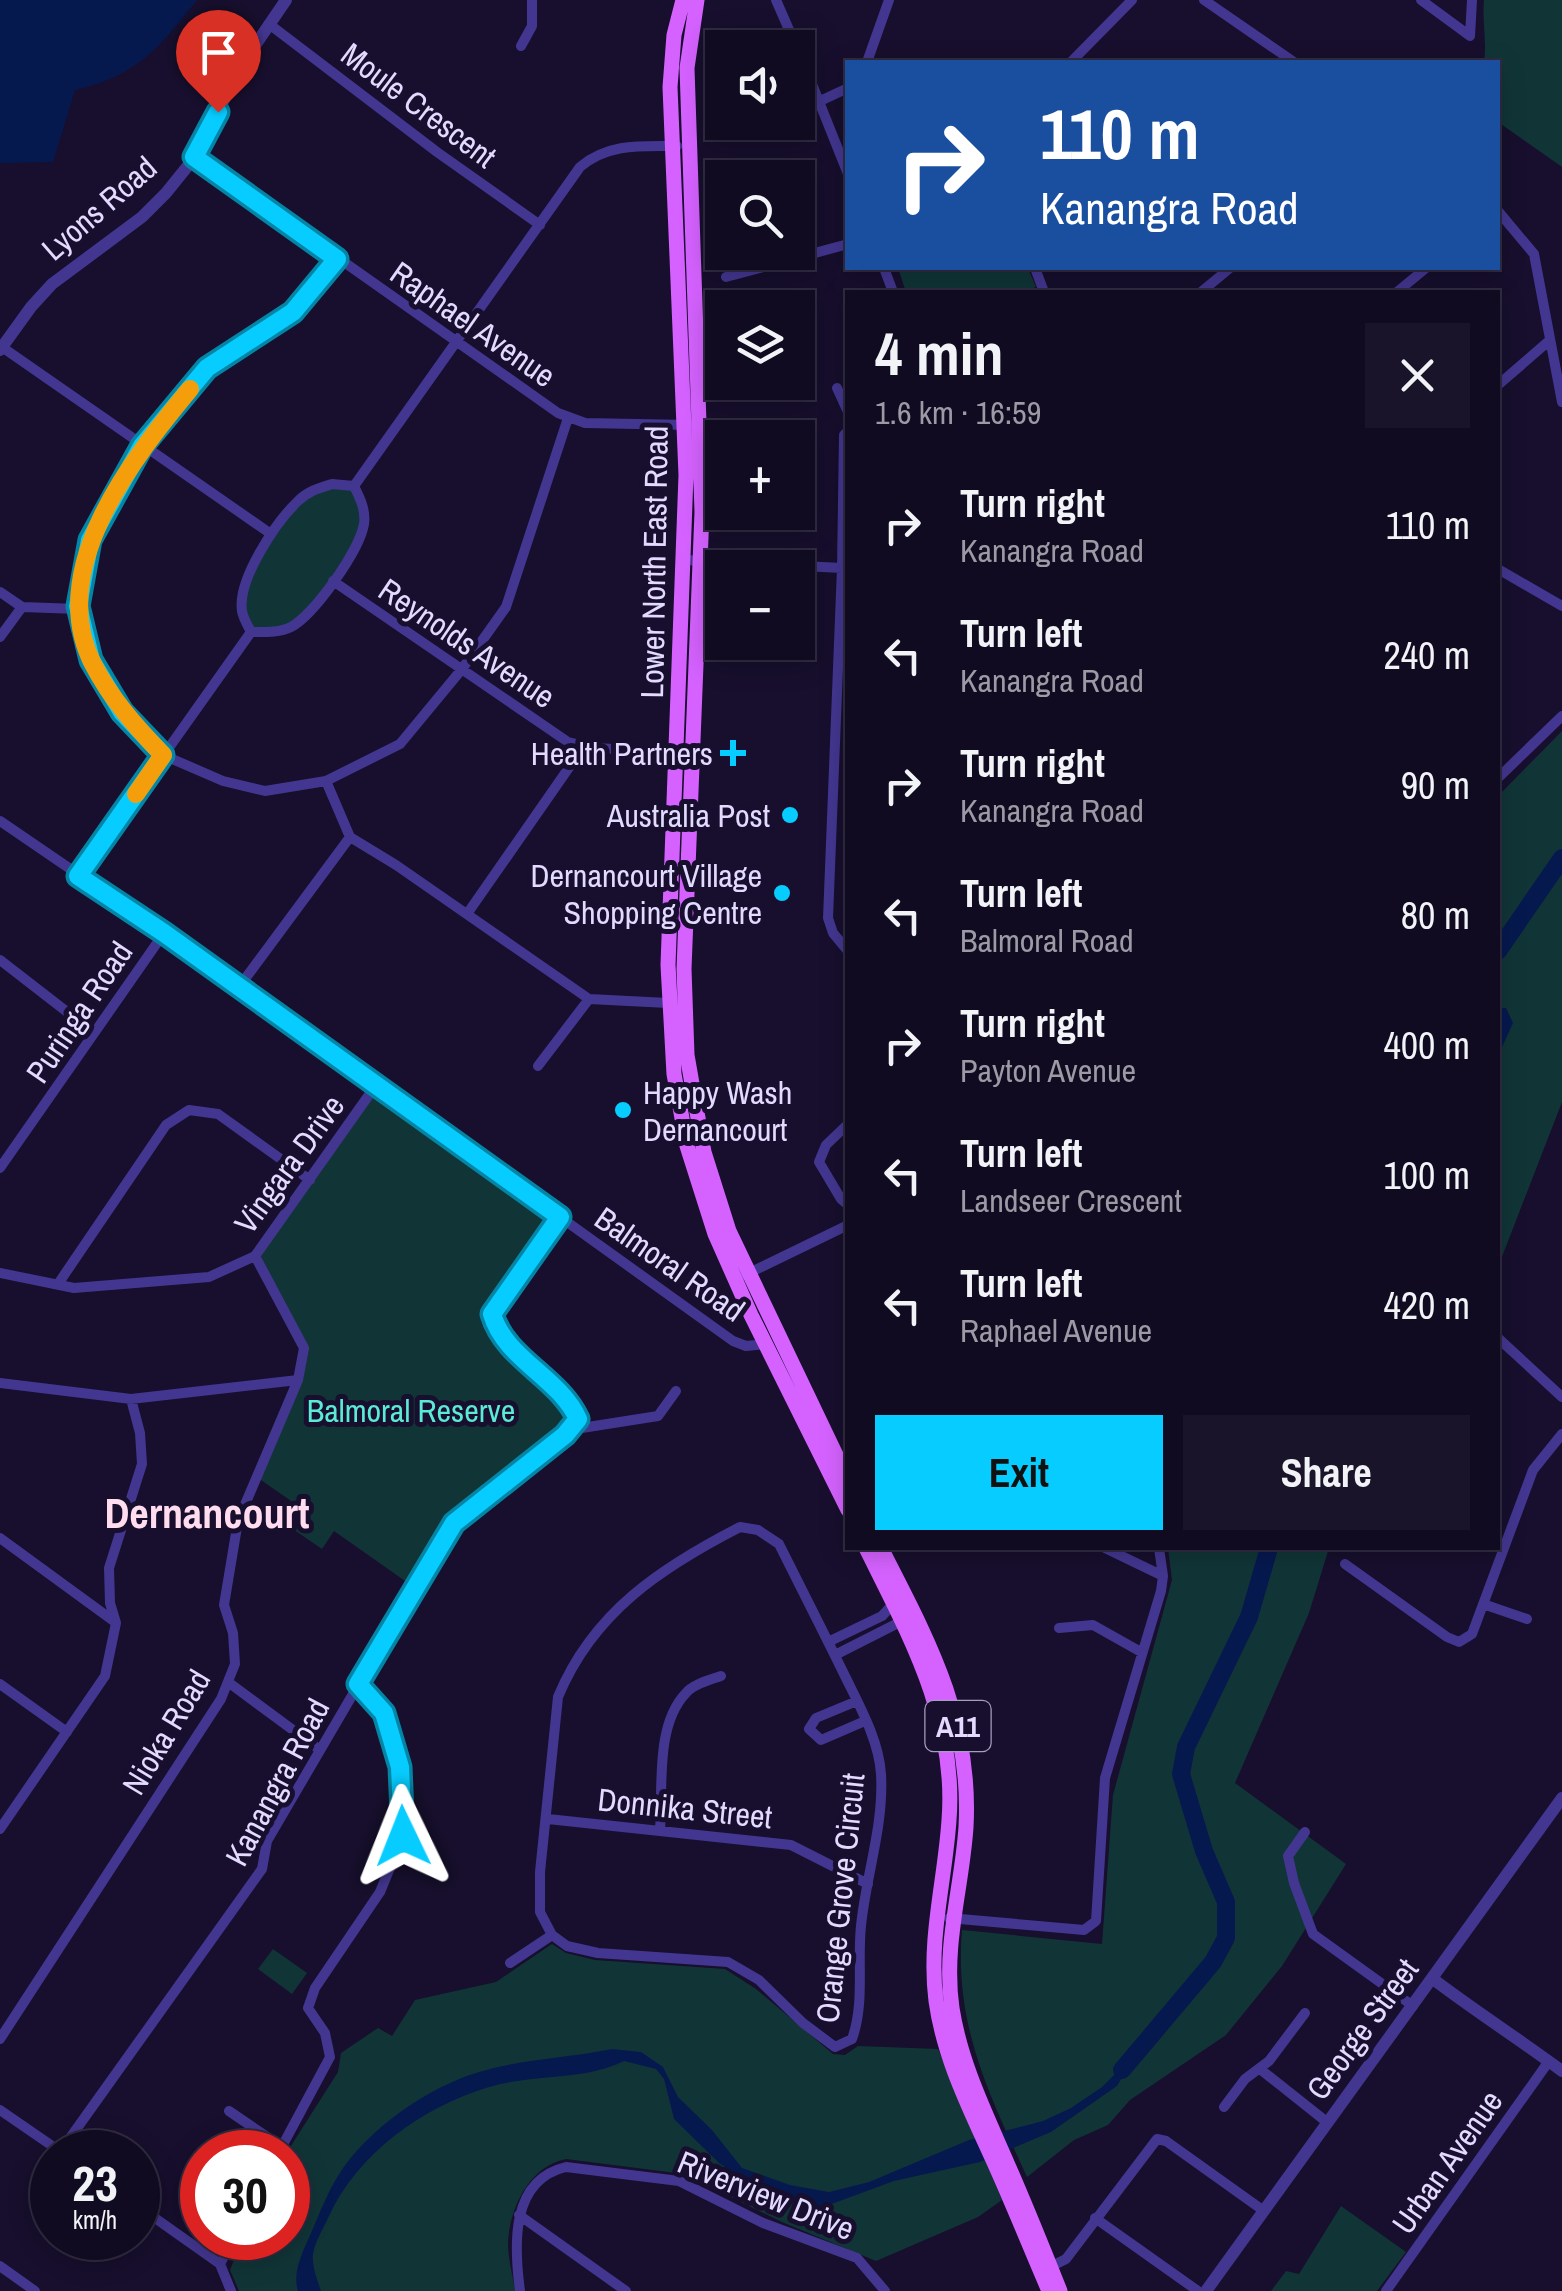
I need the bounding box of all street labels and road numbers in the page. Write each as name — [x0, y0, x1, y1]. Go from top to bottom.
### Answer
street label: Moule Crescent — [333, 33, 505, 177]
street label: Lyons Road — [32, 146, 166, 270]
street label: Raphael Avenue — [382, 251, 564, 397]
street label: Lower North East Road — [630, 425, 678, 699]
street label: Reynolds Avenue — [371, 568, 563, 718]
street label: Puringa Road — [16, 933, 142, 1091]
street label: Vingara Drive — [224, 1086, 354, 1242]
street label: Balmoral Road — [587, 1197, 753, 1331]
street label: Nioka Road — [112, 1662, 220, 1802]
street label: Kanangra Road — [215, 1691, 339, 1873]
road number: A11 — [926, 1701, 990, 1751]
street label: Orange Grove Circuit — [806, 1771, 874, 2025]
street label: Donnika Street — [596, 1777, 774, 1839]
street label: George Street — [1296, 1950, 1428, 2108]
street label: Urban Avenue — [1382, 2082, 1512, 2242]
street label: Riverview Drive — [671, 2140, 861, 2250]

